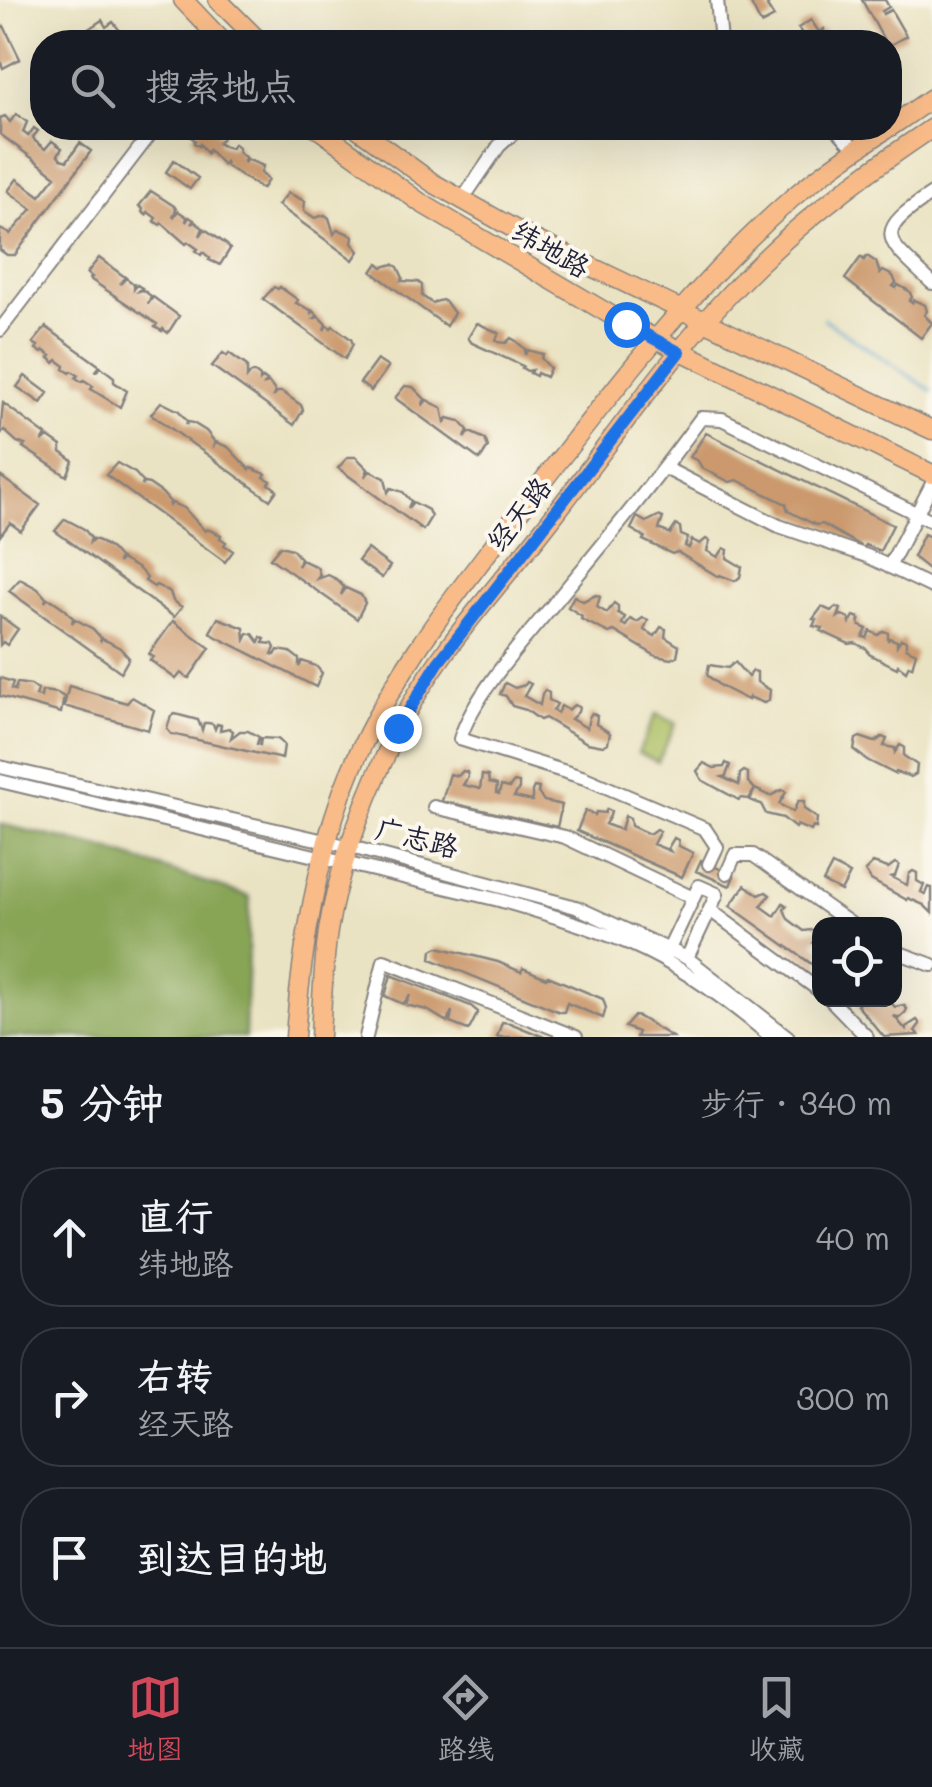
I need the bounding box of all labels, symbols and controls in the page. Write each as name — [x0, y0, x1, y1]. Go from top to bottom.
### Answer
search box — [30, 30, 902, 140]
icon: search — [65, 58, 120, 113]
text: 搜索地点 — [145, 60, 297, 110]
street label: 纬地路 — [506, 212, 597, 285]
route start — [604, 302, 650, 348]
street label: 经天路 — [478, 469, 558, 558]
route end — [376, 706, 422, 752]
street label: 广志路 — [372, 809, 462, 865]
map controls — [812, 917, 902, 1007]
button: locate — [812, 917, 902, 1007]
text: 5 分钟 — [40, 1074, 164, 1129]
text: 步行 · 340 m — [701, 1081, 892, 1123]
text: 直行 — [137, 1190, 213, 1240]
icon: ahead — [42, 1210, 97, 1265]
text: 40 m — [816, 1216, 890, 1258]
text: 纬地路 — [137, 1241, 233, 1283]
text: 右转 — [137, 1350, 213, 1400]
icon: right — [42, 1370, 97, 1425]
text: 300 m — [796, 1376, 890, 1418]
text: 经天路 — [137, 1401, 233, 1443]
icon: arrive — [42, 1530, 97, 1585]
text: 到达目的地 — [137, 1532, 327, 1582]
tab: 地图 — [127, 1670, 183, 1767]
tab: 路线 — [438, 1670, 494, 1767]
tab: 收藏 — [749, 1670, 805, 1767]

